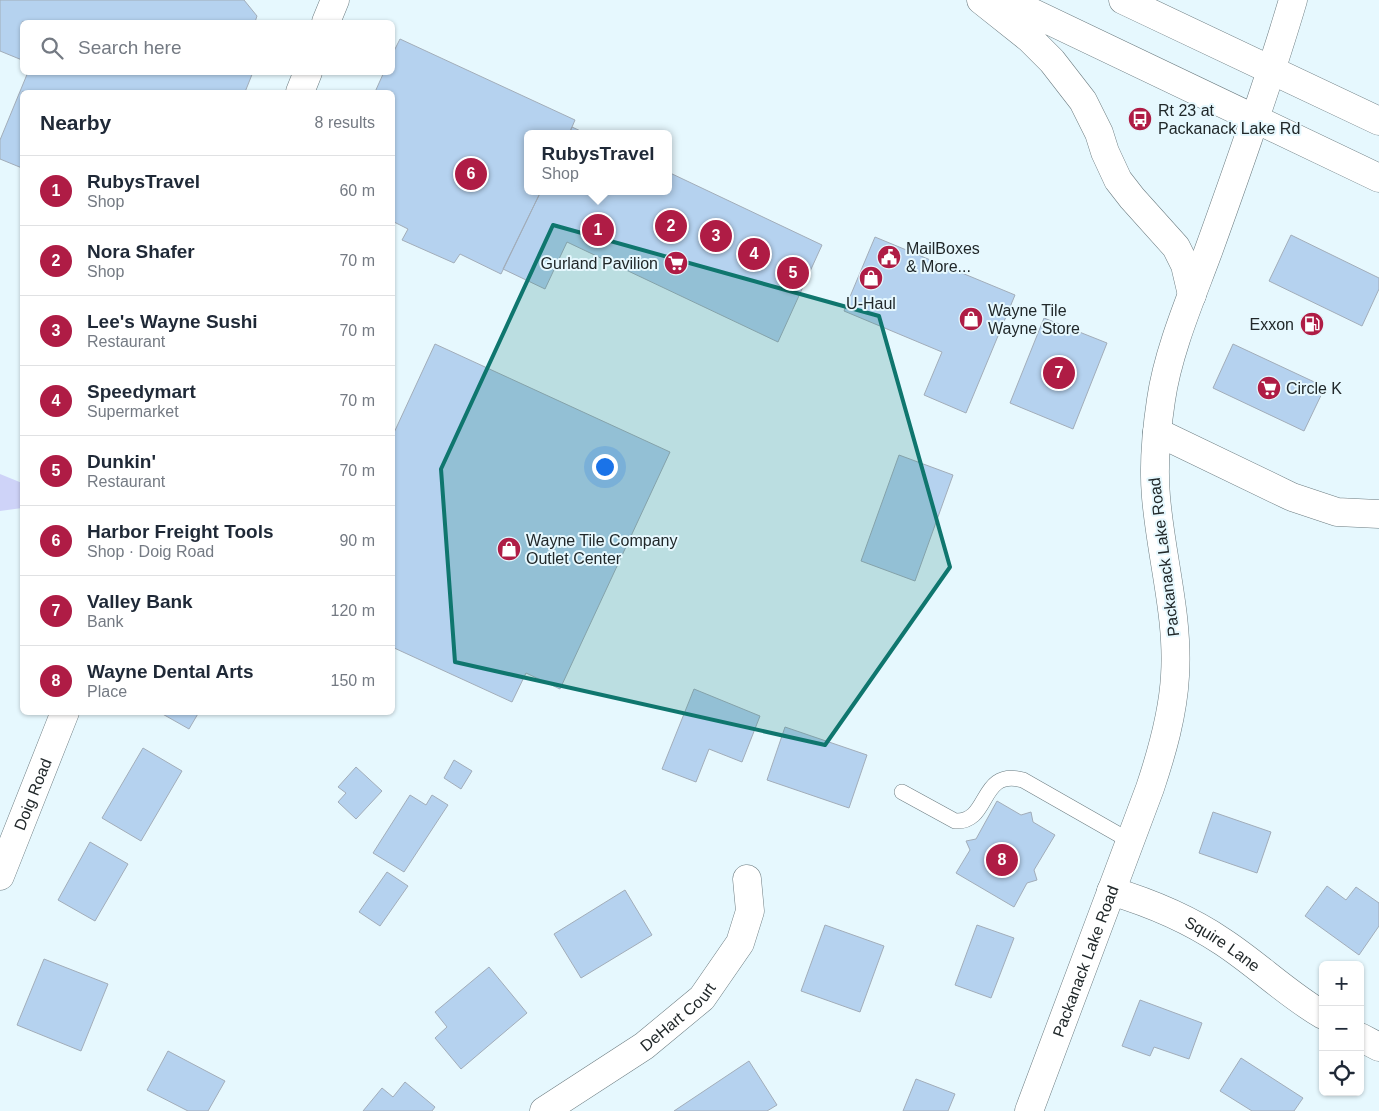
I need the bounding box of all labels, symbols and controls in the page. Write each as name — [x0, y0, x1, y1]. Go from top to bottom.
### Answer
search box — [20, 20, 395, 75]
icon: search — [38, 34, 66, 62]
text: Search here — [78, 37, 182, 58]
place label: Rt 23 at Packanack Lake Rd — [1158, 102, 1300, 137]
bus stop icon: Rt 23 at Packanack Lake Rd — [1127, 106, 1153, 132]
text: Nearby — [40, 111, 111, 134]
text: 8 results — [315, 114, 375, 131]
popup — [524, 130, 672, 195]
text: RubysTravel — [542, 143, 655, 164]
pin: 6 — [455, 155, 487, 193]
text: Shop — [542, 165, 579, 182]
text: RubysTravel — [87, 171, 200, 192]
text: 1 — [52, 182, 60, 199]
text: 60 m — [339, 182, 375, 199]
text: Shop — [87, 193, 124, 210]
pin: 2 — [655, 207, 687, 245]
pin: 1 — [582, 211, 614, 249]
pin: 3 — [700, 217, 732, 255]
pin: 4 — [738, 235, 770, 273]
place label: MailBoxes & More... — [906, 240, 980, 275]
text: Nora Shafer — [87, 241, 195, 262]
public building icon: MailBoxes & More... — [876, 244, 902, 270]
supermarket icon: Gurland Pavilion — [663, 250, 689, 276]
text: 2 — [52, 252, 60, 269]
text: 70 m — [339, 252, 375, 269]
pin: 5 — [777, 254, 809, 292]
place label: Gurland Pavilion — [541, 255, 658, 272]
text: Shop — [87, 263, 124, 280]
shop icon: U-Haul — [858, 265, 884, 291]
place label: U-Haul — [846, 295, 896, 312]
place label: Wayne Tile Wayne Store — [988, 302, 1080, 337]
shop icon: Wayne Tile Wayne Store — [958, 306, 984, 332]
text: Lee's Wayne Sushi — [87, 311, 258, 332]
fuel station icon: Exxon — [1299, 311, 1325, 337]
place label: Exxon — [1250, 316, 1294, 333]
text: 3 — [52, 322, 60, 339]
text: 70 m — [339, 322, 375, 339]
text: Restaurant — [87, 333, 165, 350]
pin: 7 — [1043, 354, 1075, 392]
supermarket icon: Circle K — [1256, 375, 1282, 401]
place label: Circle K — [1286, 380, 1342, 397]
text: Speedymart — [87, 381, 196, 402]
text: 4 — [52, 392, 60, 409]
text: 70 m — [339, 392, 375, 409]
text: Supermarket — [87, 403, 179, 420]
text: Dunkin' — [87, 451, 156, 472]
your location — [592, 454, 618, 480]
text: 5 — [52, 462, 60, 479]
text: 70 m — [339, 462, 375, 479]
text: Restaurant — [87, 473, 165, 490]
street label: Packanack Lake Road — [1146, 477, 1182, 637]
text: Harbor Freight Tools — [87, 521, 273, 542]
text: 6 — [52, 532, 60, 549]
text: 90 m — [339, 532, 375, 549]
place label: Wayne Tile Company Outlet Center — [526, 532, 677, 567]
shop icon: Wayne Tile Company Outlet Center — [496, 536, 522, 562]
text: Shop · Doig Road — [87, 543, 214, 560]
text: Valley Bank — [87, 591, 193, 612]
text: 7 — [52, 602, 60, 619]
text: 120 m — [331, 602, 375, 619]
text: Bank — [87, 613, 123, 630]
text: Wayne Dental Arts — [87, 661, 253, 682]
text: 8 — [52, 672, 60, 689]
text: 150 m — [331, 672, 375, 689]
text: Place — [87, 683, 127, 700]
street label: Doig Road — [11, 756, 54, 832]
pin: 8 — [986, 841, 1018, 879]
street label: Packanack Lake Road — [1049, 883, 1121, 1039]
street label: Squire Lane — [1182, 913, 1264, 975]
map controls — [1319, 961, 1364, 1096]
button: + — [1319, 961, 1364, 1006]
street label: DeHart Court — [637, 979, 719, 1054]
button: − — [1319, 1006, 1364, 1051]
button: locate — [1319, 1051, 1364, 1096]

